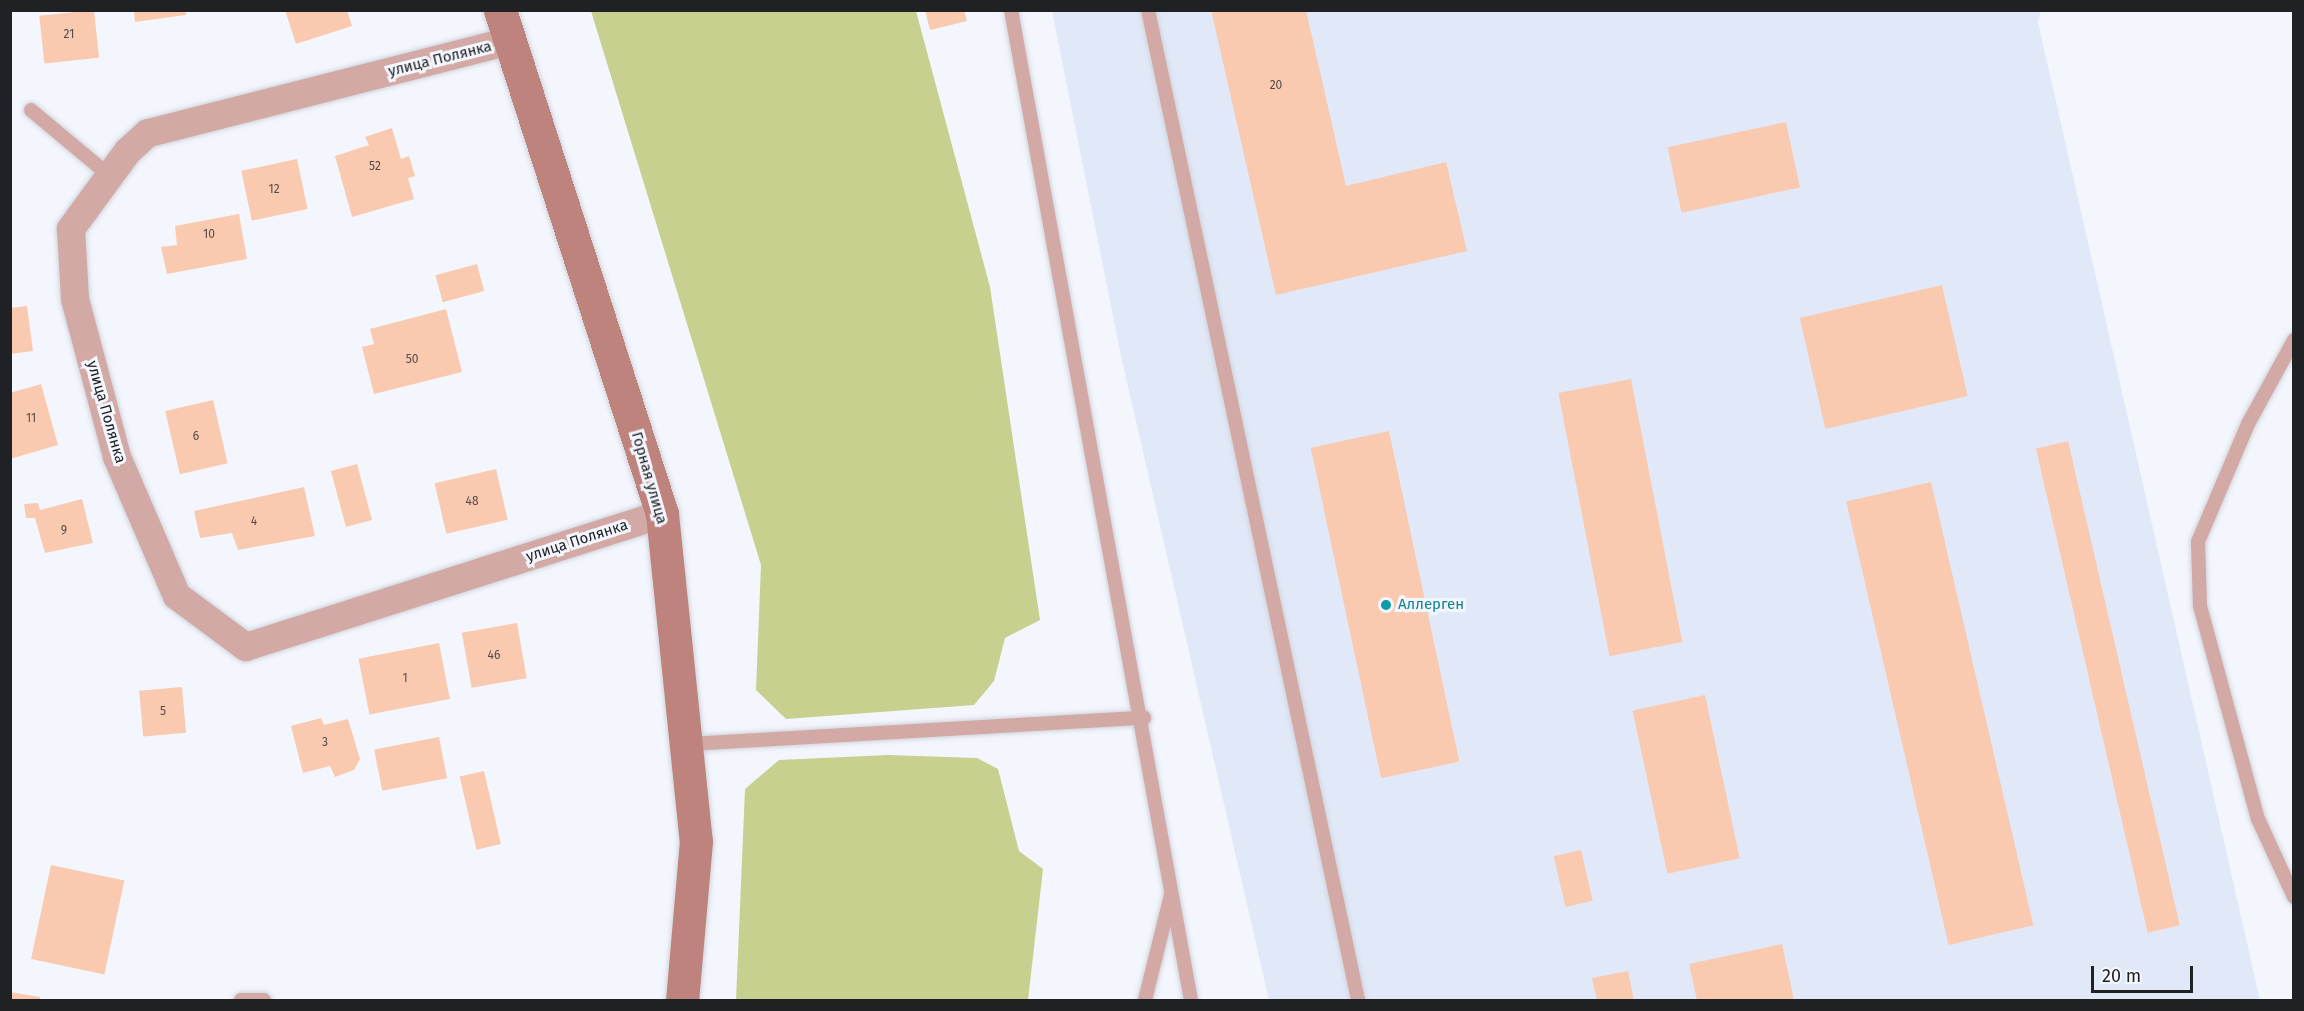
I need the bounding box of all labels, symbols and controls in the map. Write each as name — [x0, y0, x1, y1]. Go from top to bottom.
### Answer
house number: 21 — [64, 28, 74, 42]
street label: улица Полянка — [386, 37, 494, 81]
house number: 20 — [1270, 79, 1282, 93]
house number: 52 — [369, 160, 381, 174]
house number: 12 — [268, 183, 280, 197]
house number: 10 — [203, 228, 215, 242]
house number: 50 — [406, 353, 418, 367]
street label: улица Полянка — [83, 359, 129, 465]
house number: 11 — [26, 412, 36, 426]
house number: 6 — [193, 430, 199, 444]
street label: Горная улица — [627, 430, 671, 526]
house number: 48 — [466, 495, 478, 509]
house number: 4 — [251, 515, 257, 529]
street label: улица Полянка — [524, 516, 630, 566]
house number: 9 — [61, 524, 67, 538]
place label: Аллерген — [1398, 596, 1464, 614]
marker: Аллерген — [1379, 598, 1393, 612]
house number: 46 — [488, 649, 500, 663]
house number: 1 — [402, 672, 408, 686]
house number: 5 — [160, 705, 166, 719]
house number: 3 — [322, 736, 328, 750]
scale bar — [2094, 954, 2196, 992]
text: 20 m — [2102, 965, 2141, 987]

